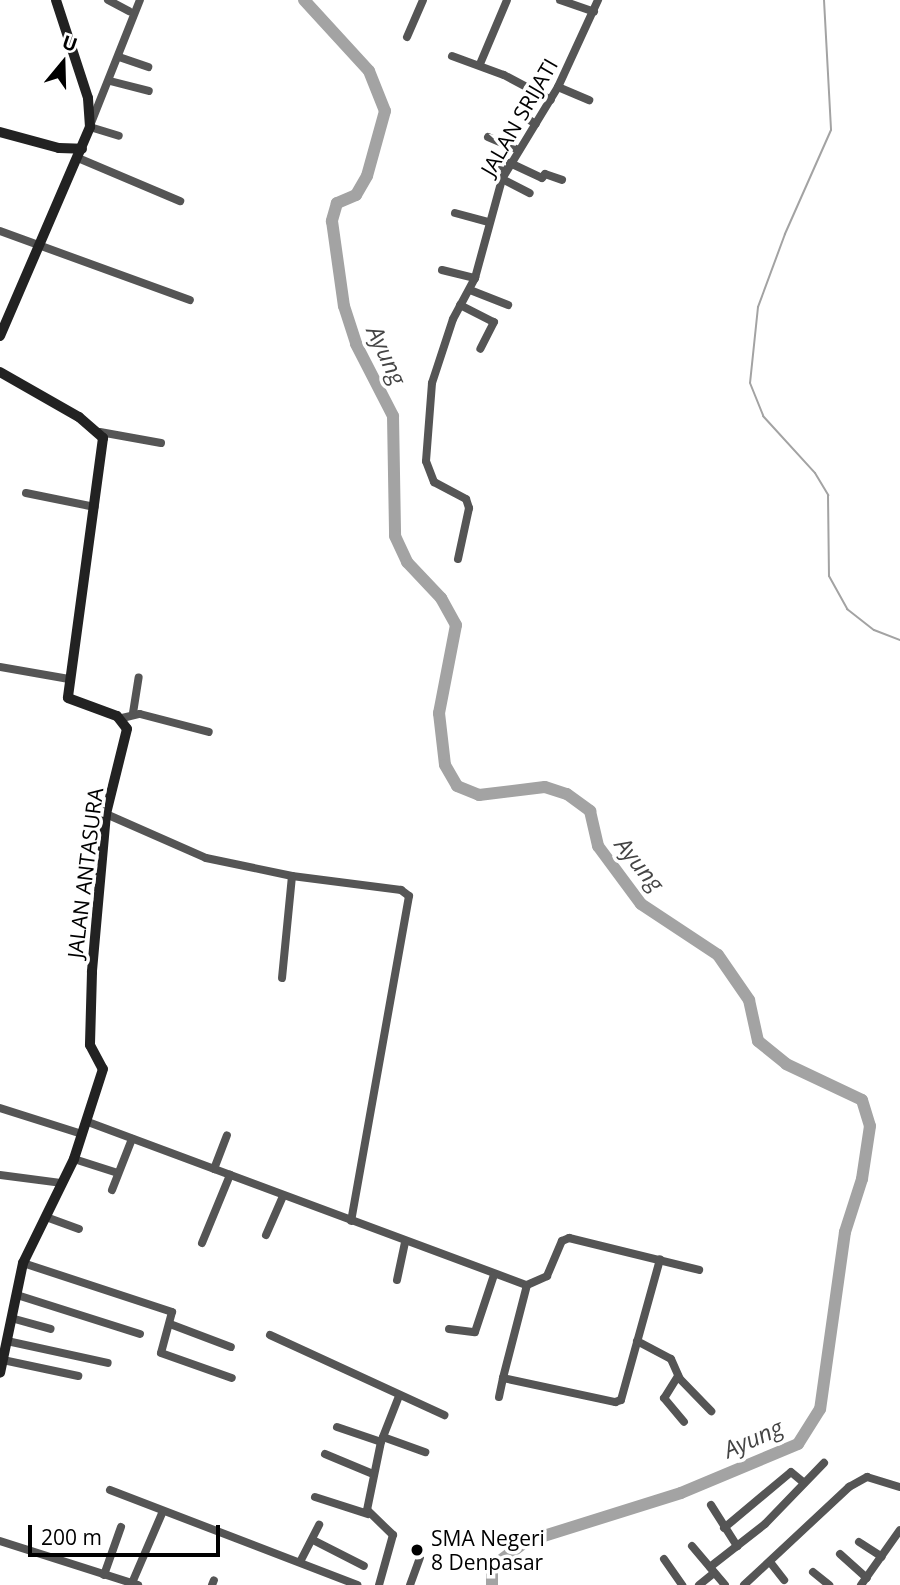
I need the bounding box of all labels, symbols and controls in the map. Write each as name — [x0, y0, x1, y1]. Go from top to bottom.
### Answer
north arrow — [28, 28, 98, 98]
text: U — [59, 29, 81, 58]
street label: JALAN SRIJATI — [475, 54, 563, 180]
water label: Ayung — [361, 321, 413, 389]
street label: JALAN ANTASURA — [62, 786, 108, 960]
water label: Ayung — [610, 831, 670, 897]
water label: Ayung — [719, 1413, 787, 1463]
scale bar — [32, 1512, 224, 1556]
text: 200 m — [41, 1523, 102, 1551]
place label: SMA Negeri 8 Denpasar — [431, 1525, 545, 1575]
marker: SMA Negeri 8 Denpasar — [409, 1542, 425, 1558]

